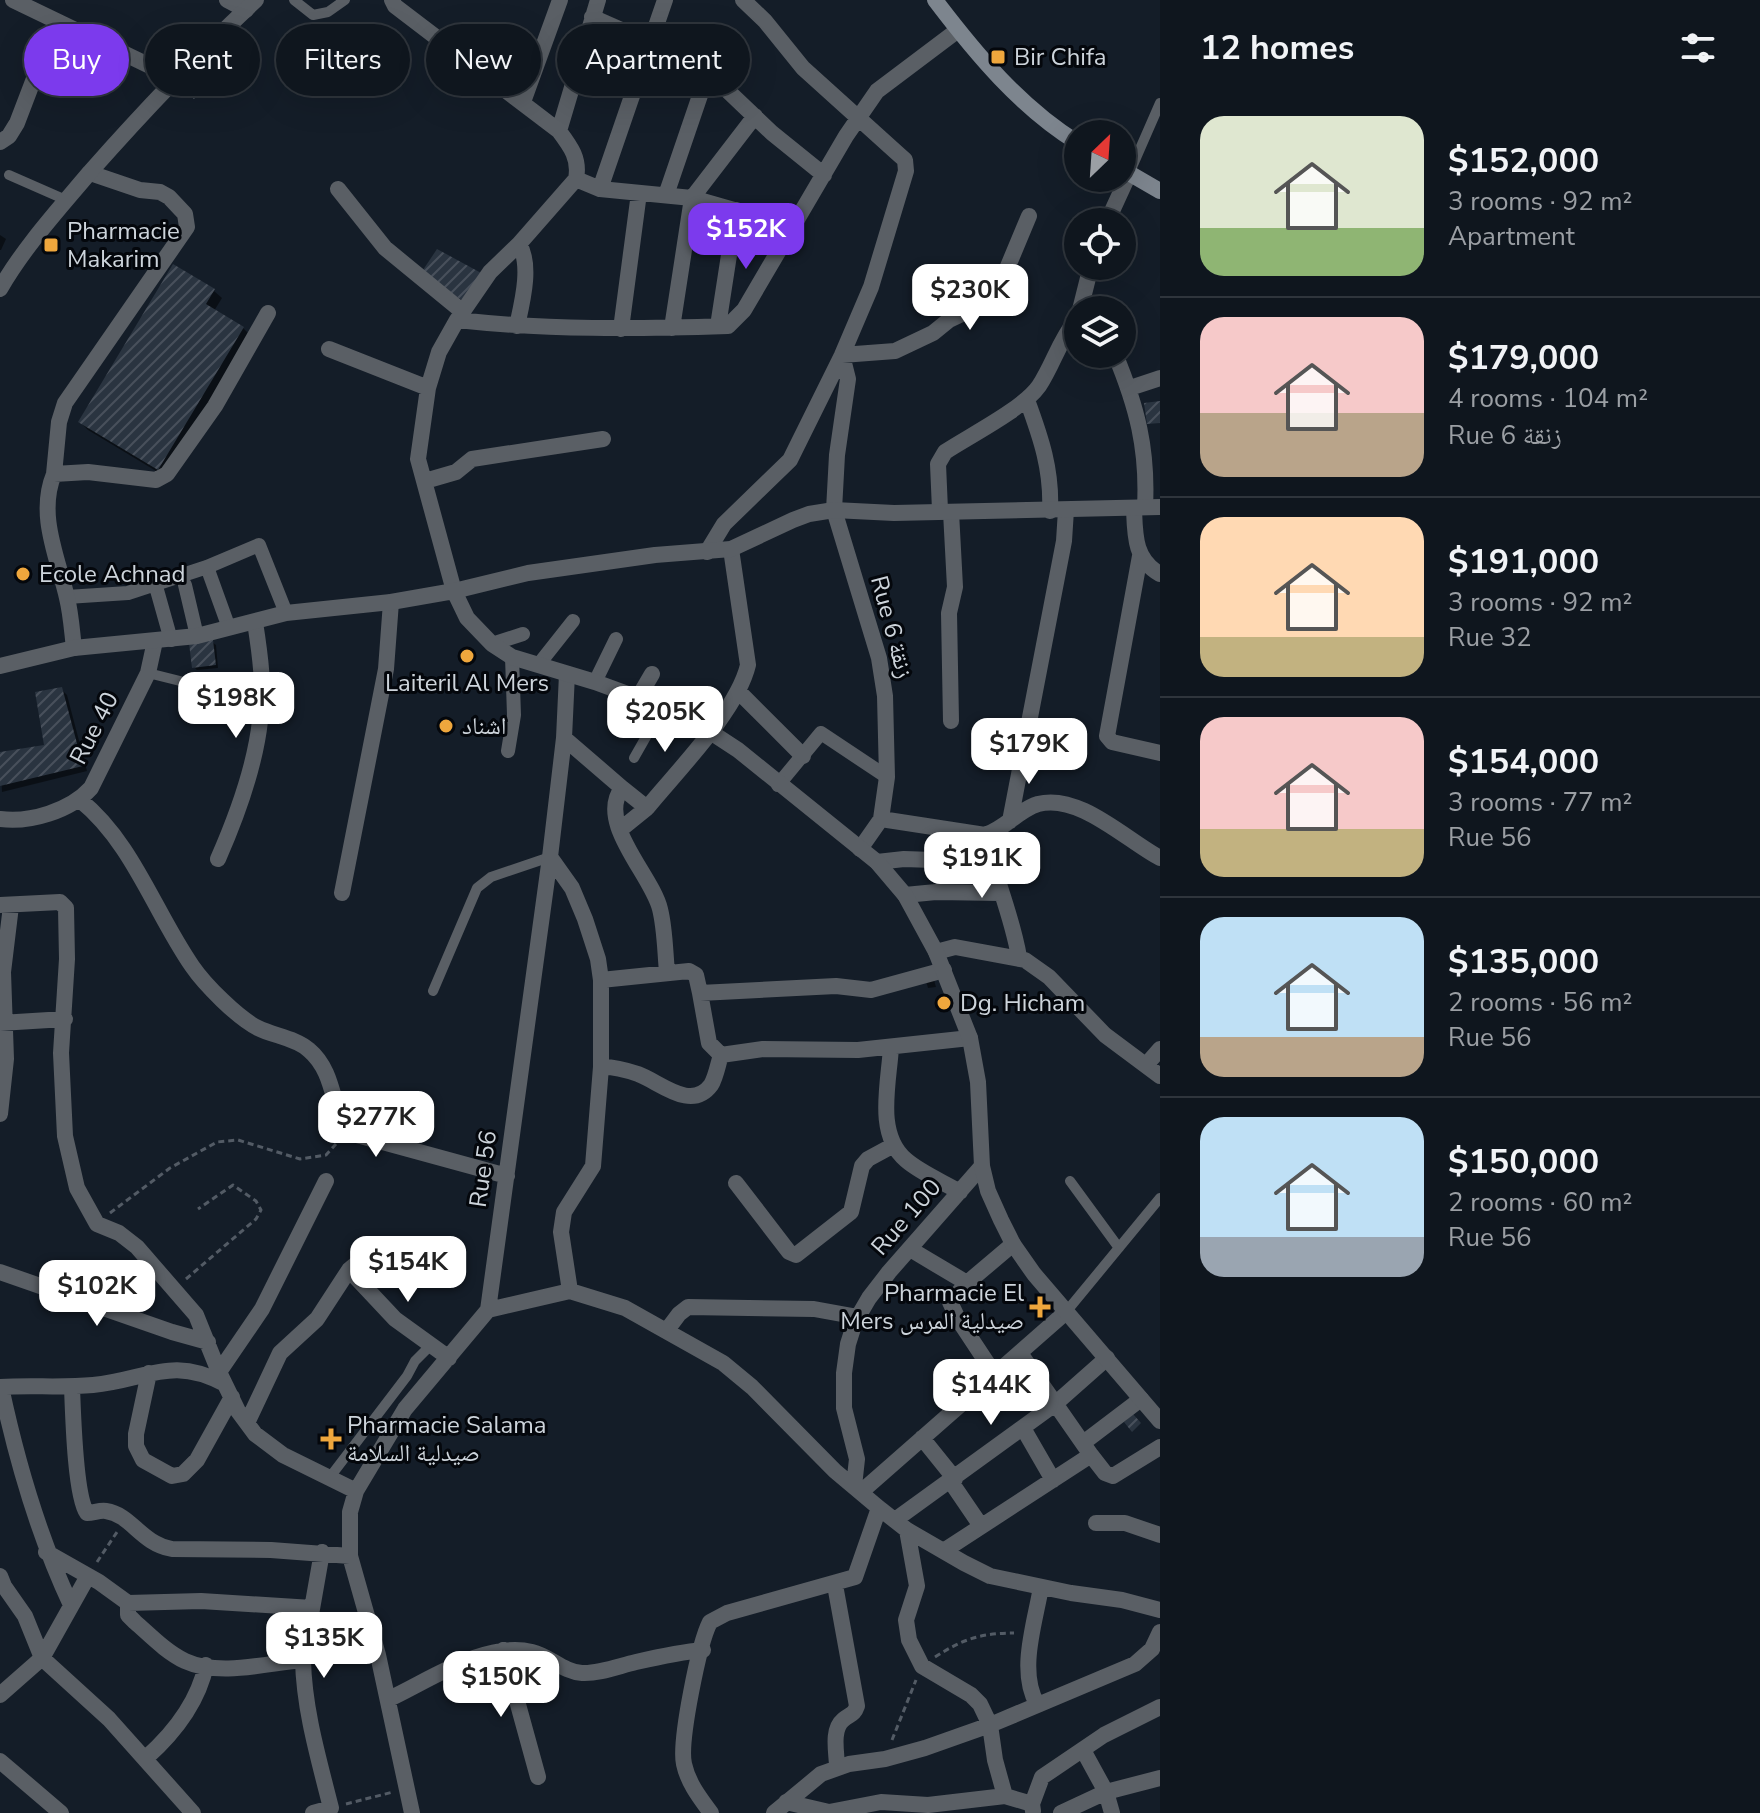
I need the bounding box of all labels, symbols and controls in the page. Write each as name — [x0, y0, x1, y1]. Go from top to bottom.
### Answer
chip: Buy — [24, 24, 129, 96]
chip: Rent — [145, 24, 260, 96]
chip: Filters — [276, 24, 410, 96]
chip: New — [426, 24, 541, 96]
chip: Apartment — [557, 24, 750, 96]
text: 12 homes — [1200, 25, 1354, 71]
icon: filters — [1676, 26, 1720, 70]
place label: Bir Chifa — [1014, 41, 1107, 73]
marker: Bir Chifa — [989, 48, 1007, 66]
north arrow — [1064, 120, 1136, 192]
map controls — [1064, 120, 1136, 368]
text: $152,000 — [1448, 138, 1599, 184]
icon: home — [1264, 148, 1360, 244]
text: 3 rooms · 92 m² — [1448, 184, 1632, 219]
pin: $152K — [690, 203, 802, 271]
button: locate — [1064, 208, 1136, 280]
text: $152K — [706, 211, 786, 246]
place label: Pharmacie Makarim — [67, 215, 180, 275]
text: Apartment — [1448, 219, 1575, 254]
marker: Pharmacie Makarim — [42, 236, 60, 254]
pin: $230K — [914, 264, 1026, 332]
text: $230K — [930, 272, 1010, 307]
button: layers — [1064, 296, 1136, 368]
text: $179,000 — [1448, 335, 1599, 381]
icon: home — [1264, 349, 1360, 445]
text: 4 rooms · 104 m² — [1448, 381, 1648, 416]
text: Rue 6 زنقة — [1448, 418, 1562, 453]
text: $191,000 — [1448, 539, 1599, 585]
icon: home — [1264, 549, 1360, 645]
place label: Ecole Achnad — [39, 558, 186, 590]
marker: Ecole Achnad — [14, 565, 32, 583]
street label: Rue 6 زنقة — [863, 572, 921, 682]
text: 3 rooms · 92 m² — [1448, 585, 1632, 620]
text: Rue 32 — [1448, 620, 1532, 655]
marker: Laiteril Al Mers — [458, 647, 476, 665]
place label: Laiteril Al Mers — [385, 667, 549, 699]
pin: $198K — [180, 672, 292, 740]
text: $198K — [196, 680, 276, 715]
street label: Rue 40 — [62, 686, 126, 770]
pin: $205K — [609, 686, 721, 754]
text: $205K — [625, 694, 705, 729]
place label: اشناد — [462, 710, 507, 742]
marker: اشناد — [437, 717, 455, 735]
pin: $179K — [973, 718, 1085, 786]
text: $179K — [989, 726, 1069, 761]
text: $154,000 — [1448, 739, 1599, 785]
icon: home — [1264, 749, 1360, 845]
text: 3 rooms · 77 m² — [1448, 785, 1632, 820]
text: Rue 56 — [1448, 820, 1532, 855]
pin: $191K — [926, 832, 1038, 900]
text: $191K — [942, 840, 1022, 875]
text: $135,000 — [1448, 939, 1599, 985]
icon: home — [1264, 949, 1360, 1045]
text: 2 rooms · 56 m² — [1448, 985, 1632, 1020]
place label: Dg. Hicham — [960, 987, 1085, 1019]
marker: Dg. Hicham — [935, 994, 953, 1012]
text: Rue 56 — [1448, 1020, 1532, 1055]
pin: $277K — [320, 1091, 432, 1159]
text: $277K — [336, 1099, 416, 1134]
street label: Rue 56 — [462, 1129, 504, 1209]
text: $150,000 — [1448, 1139, 1599, 1185]
icon: home — [1264, 1149, 1360, 1245]
street label: Rue 100 — [864, 1172, 948, 1262]
text: 2 rooms · 60 m² — [1448, 1185, 1632, 1220]
text: Rue 56 — [1448, 1220, 1532, 1255]
pin: $154K — [352, 1236, 464, 1304]
text: $154K — [368, 1244, 448, 1279]
pin: $102K — [41, 1260, 153, 1328]
text: $102K — [57, 1268, 137, 1303]
place label: Pharmacie El Mers صيدلية المرس — [840, 1277, 1024, 1337]
marker: Pharmacie El Mers صيدلية المرس — [1031, 1298, 1049, 1316]
pin: $144K — [935, 1359, 1047, 1427]
text: $144K — [951, 1367, 1031, 1402]
place label: Pharmacie Salama صيدلية السلامة — [347, 1409, 547, 1469]
marker: Pharmacie Salama صيدلية السلامة — [322, 1430, 340, 1448]
pin: $135K — [268, 1612, 380, 1680]
text: $135K — [284, 1620, 364, 1655]
pin: $150K — [445, 1651, 557, 1719]
text: $150K — [461, 1659, 541, 1694]

